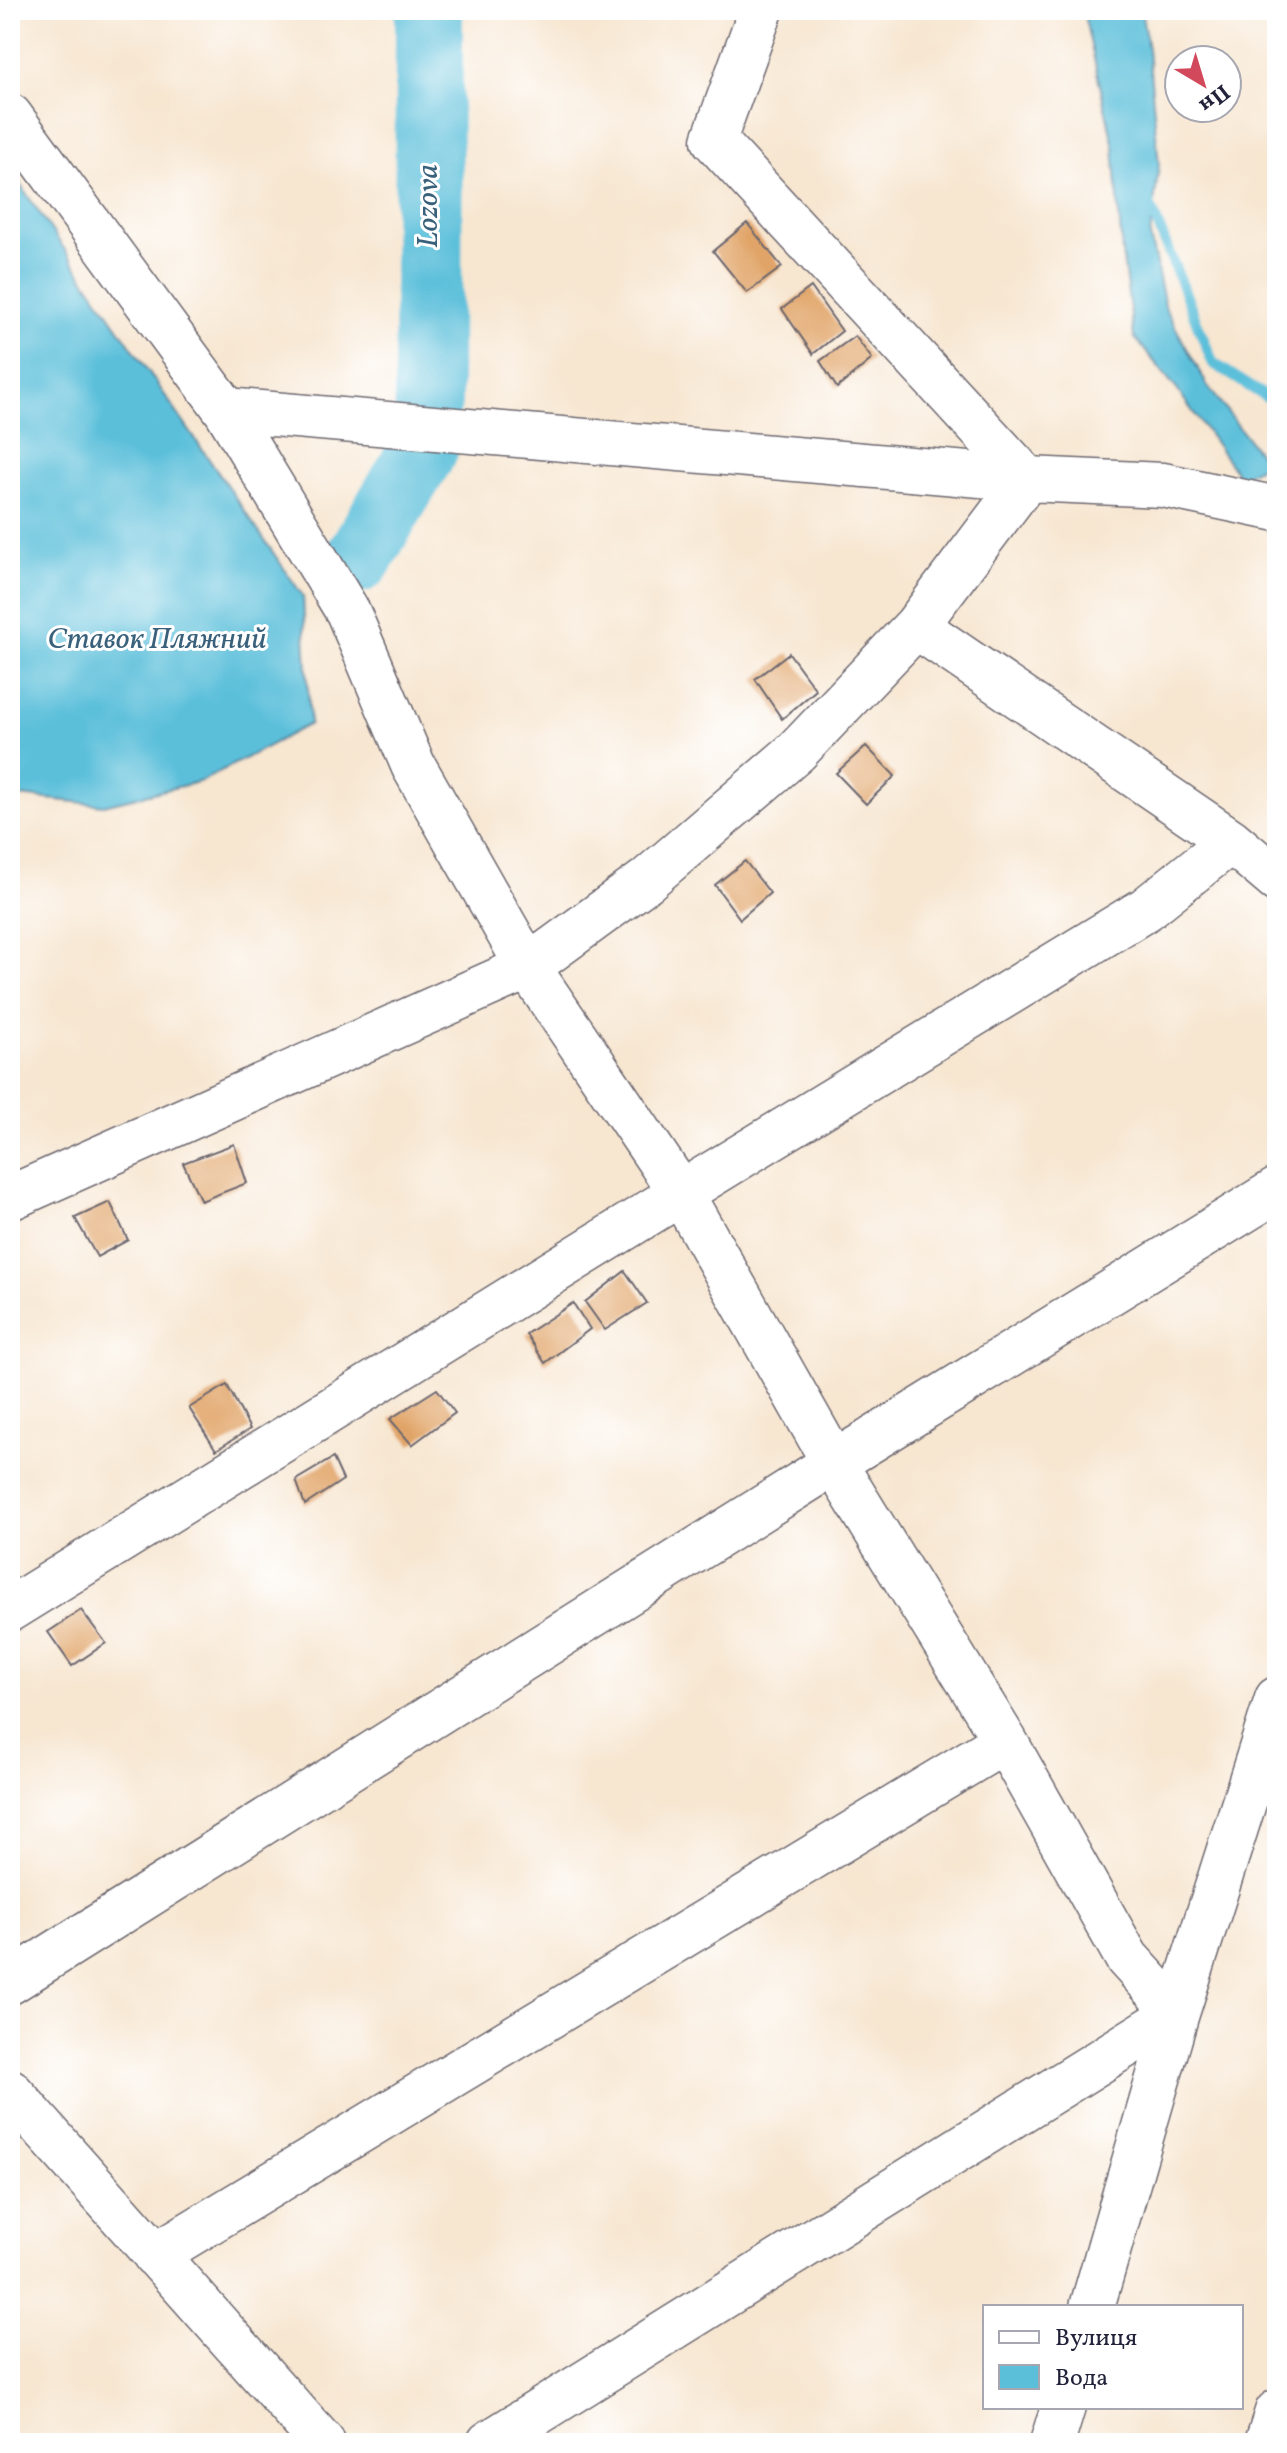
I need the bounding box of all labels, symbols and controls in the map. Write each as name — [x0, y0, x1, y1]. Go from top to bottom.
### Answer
north arrow — [1163, 44, 1243, 124]
text: Пн — [1192, 76, 1236, 120]
water label: Lozova — [408, 164, 450, 248]
water label: Ставок Пляжний — [48, 619, 266, 661]
legend — [983, 2305, 1243, 2409]
text: Вулиця — [1055, 2322, 1137, 2356]
text: Вода — [1055, 2362, 1108, 2396]

